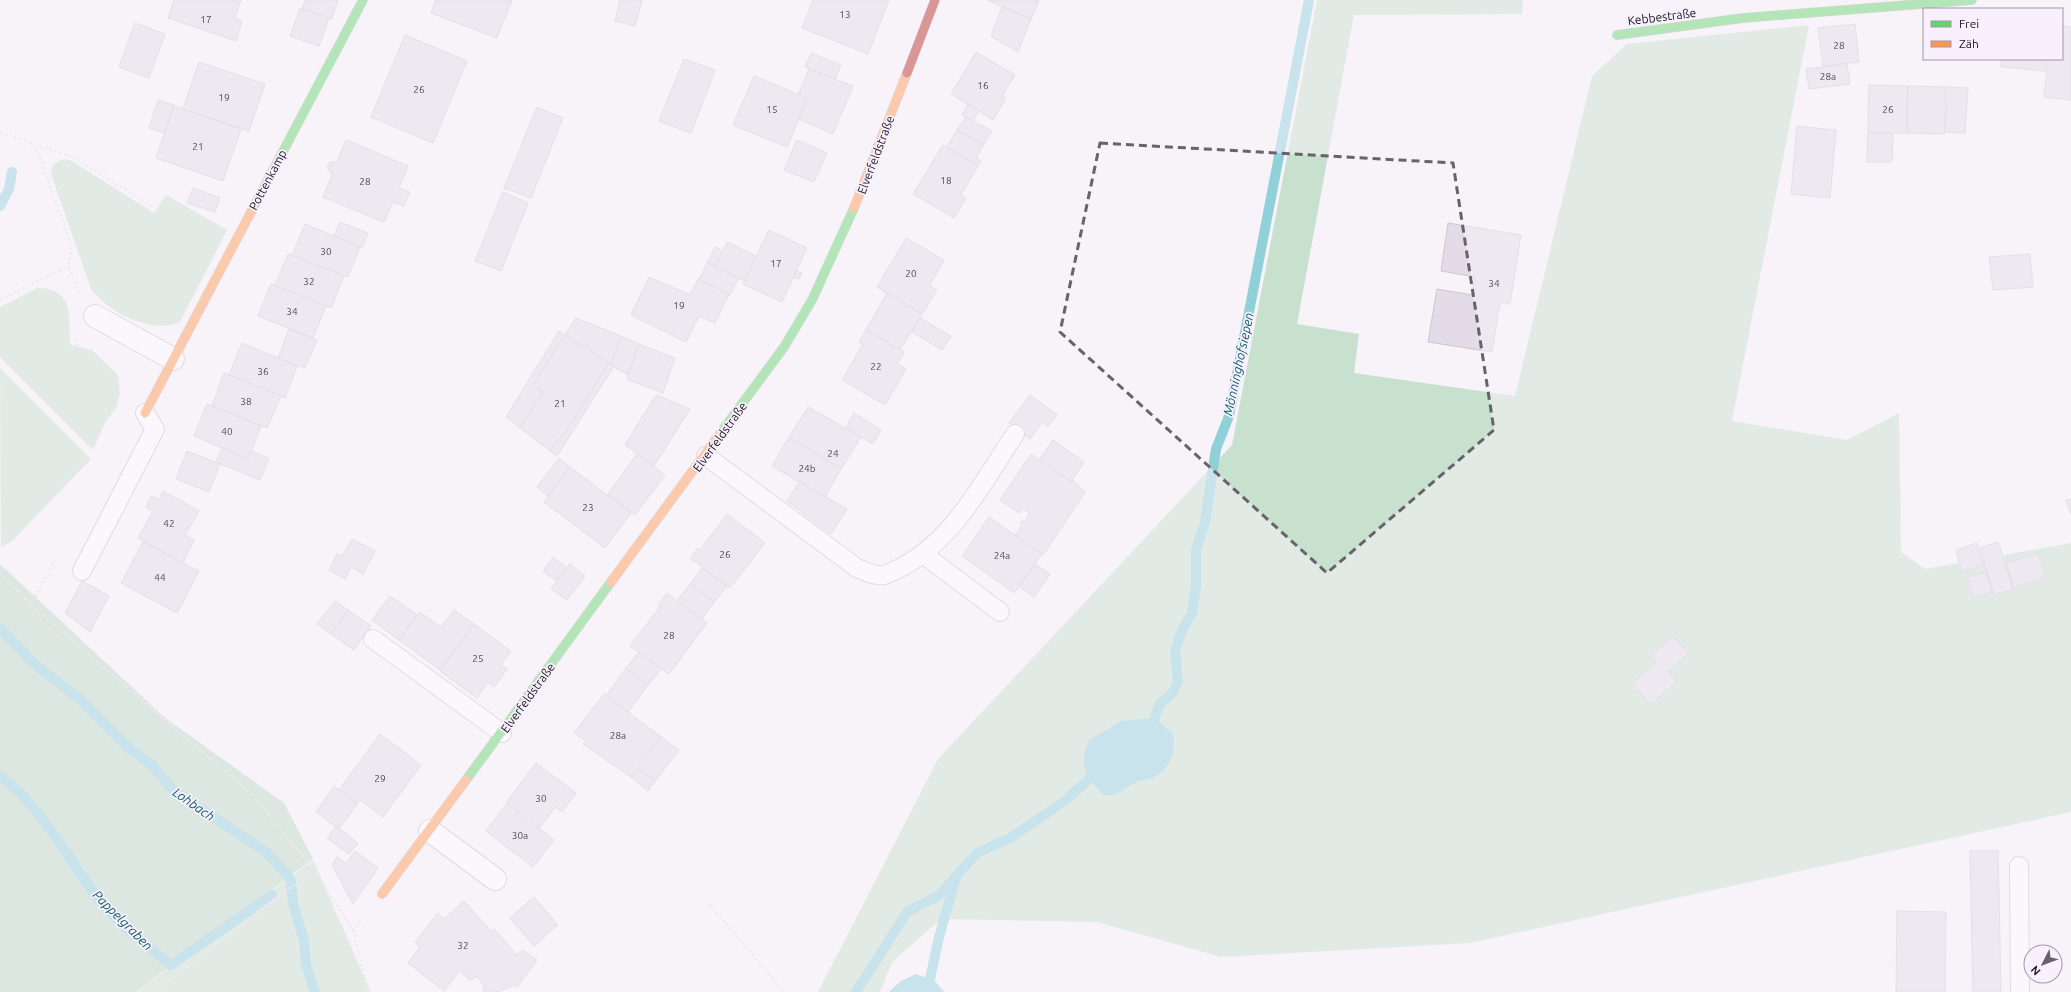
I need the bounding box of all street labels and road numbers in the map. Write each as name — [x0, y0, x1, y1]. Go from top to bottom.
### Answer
street label: Kebbestraße — [1627, 6, 1697, 27]
street label: Elverfeldstraße — [855, 114, 896, 196]
street label: Pottenkamp — [246, 147, 289, 212]
street label: Elverfeldstraße — [690, 399, 749, 474]
street label: Elverfeldstraße — [498, 660, 557, 735]

